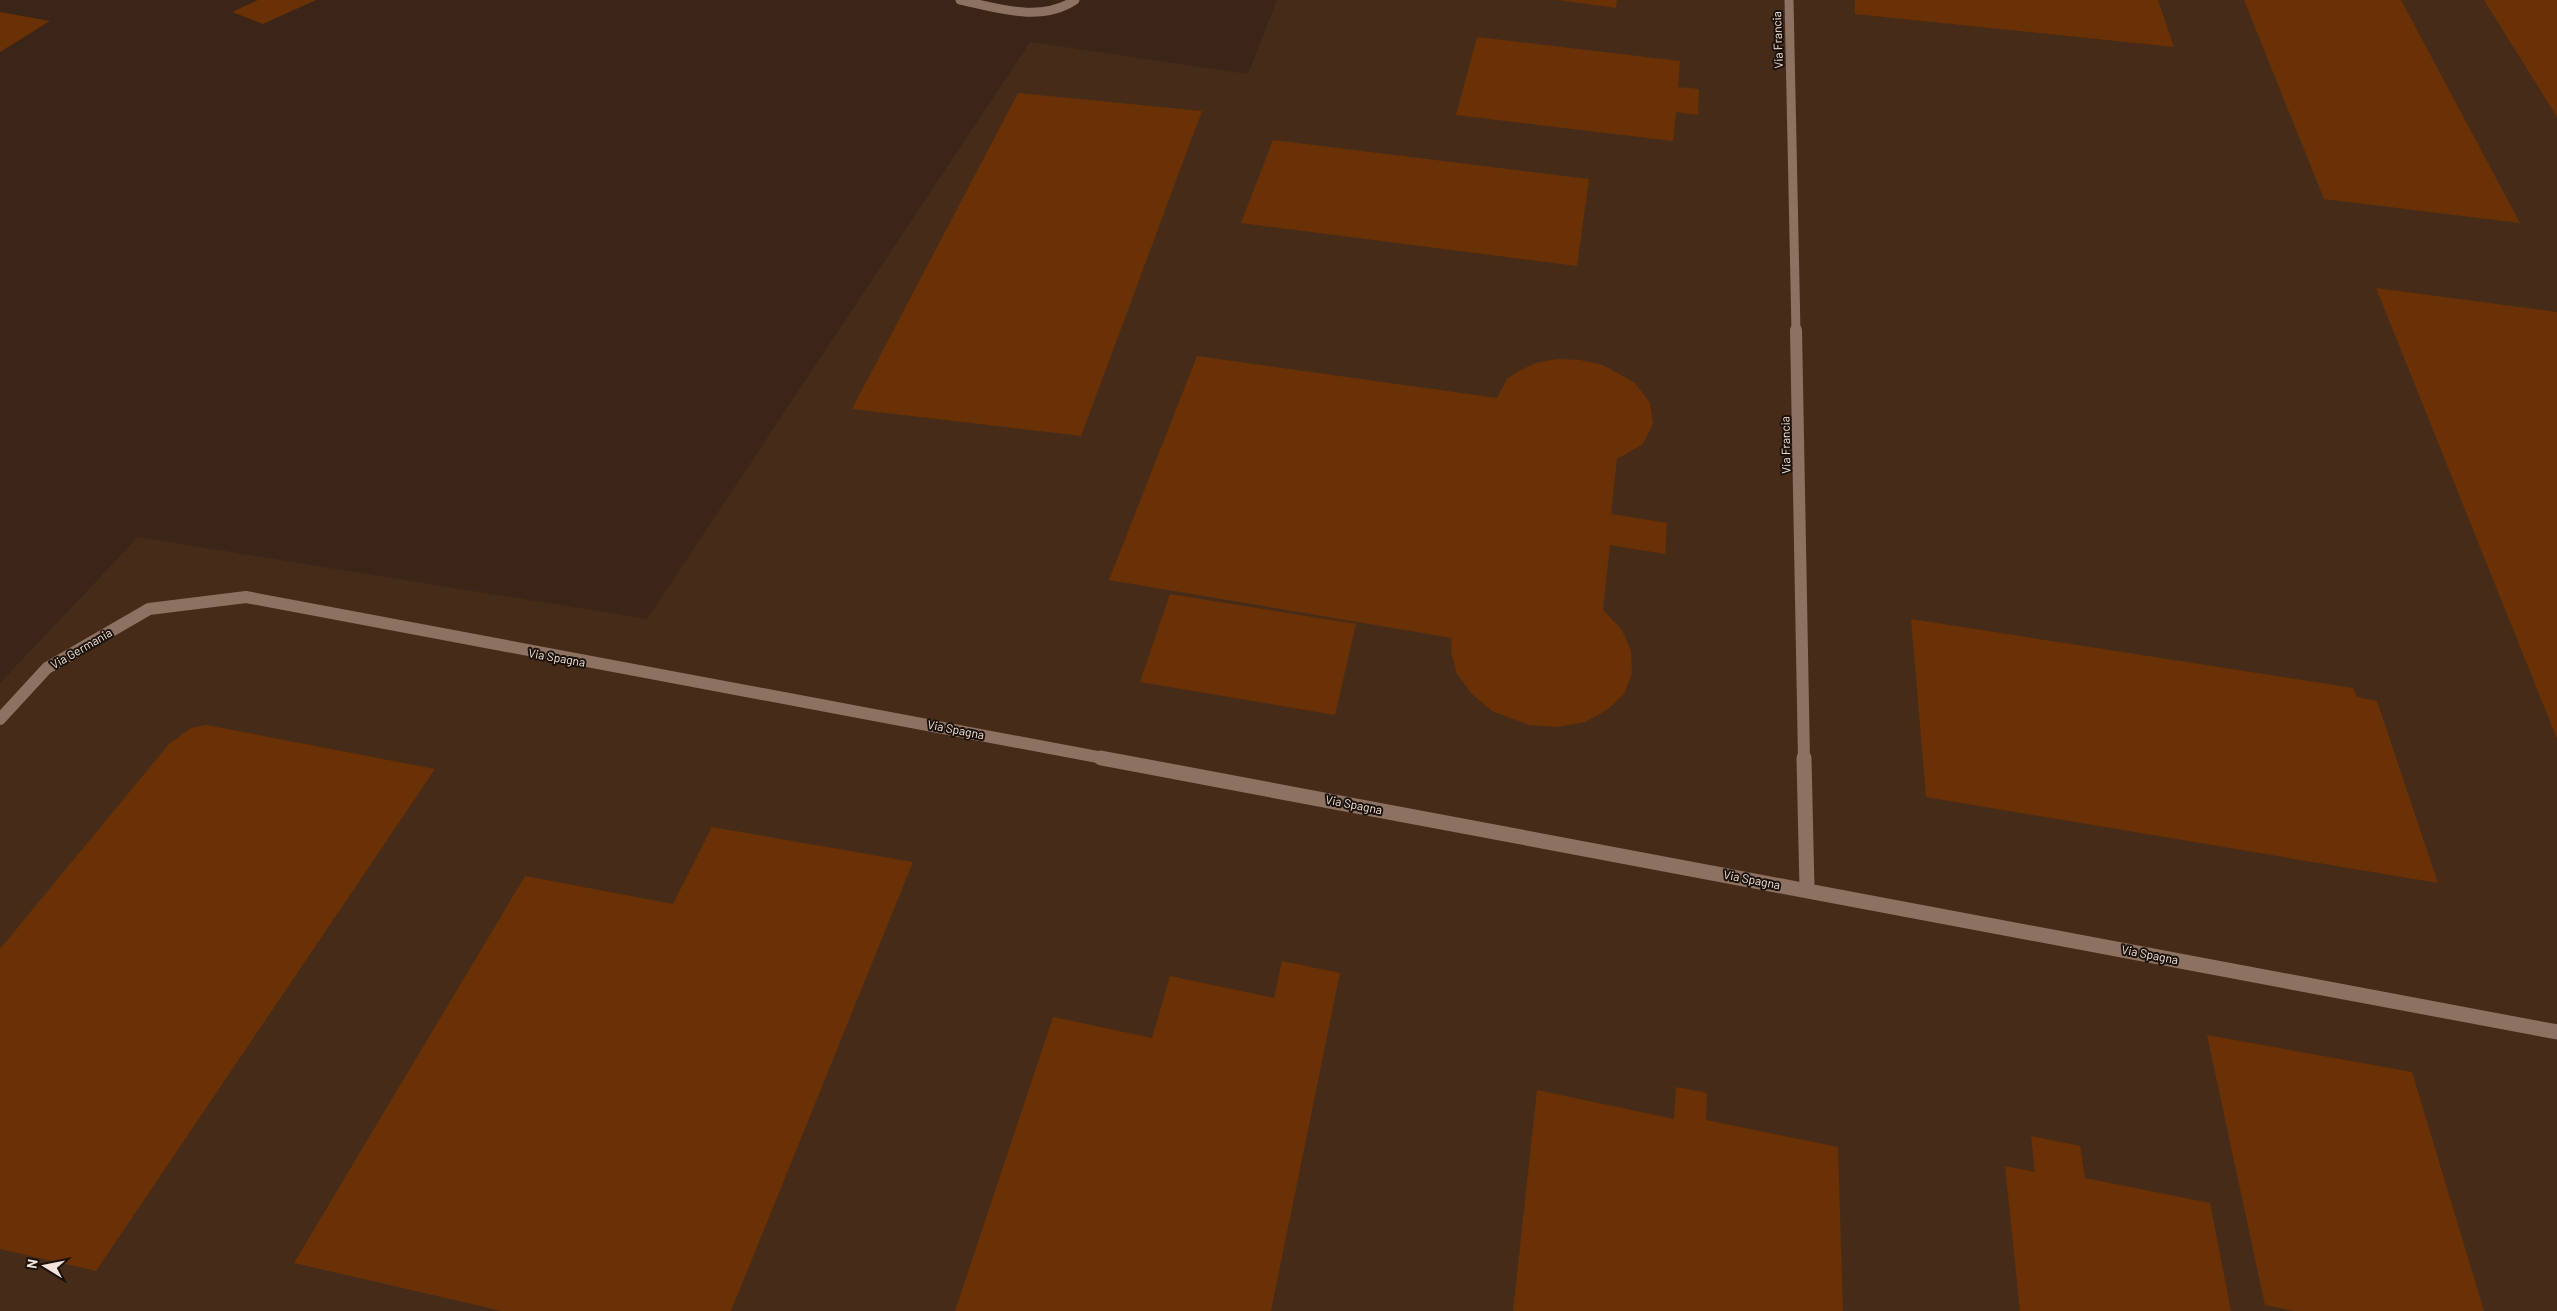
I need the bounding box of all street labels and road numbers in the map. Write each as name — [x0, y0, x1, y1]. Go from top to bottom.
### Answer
street label: Via Francia — [1769, 11, 1785, 69]
street label: Via Francia — [1777, 416, 1793, 474]
street label: Via Germania — [48, 625, 114, 671]
street label: Via Spagna — [527, 645, 587, 669]
street label: Via Spagna — [926, 717, 986, 741]
street label: Via Spagna — [1324, 792, 1384, 816]
street label: Via Spagna — [1722, 867, 1782, 891]
street label: Via Spagna — [2120, 942, 2180, 966]

